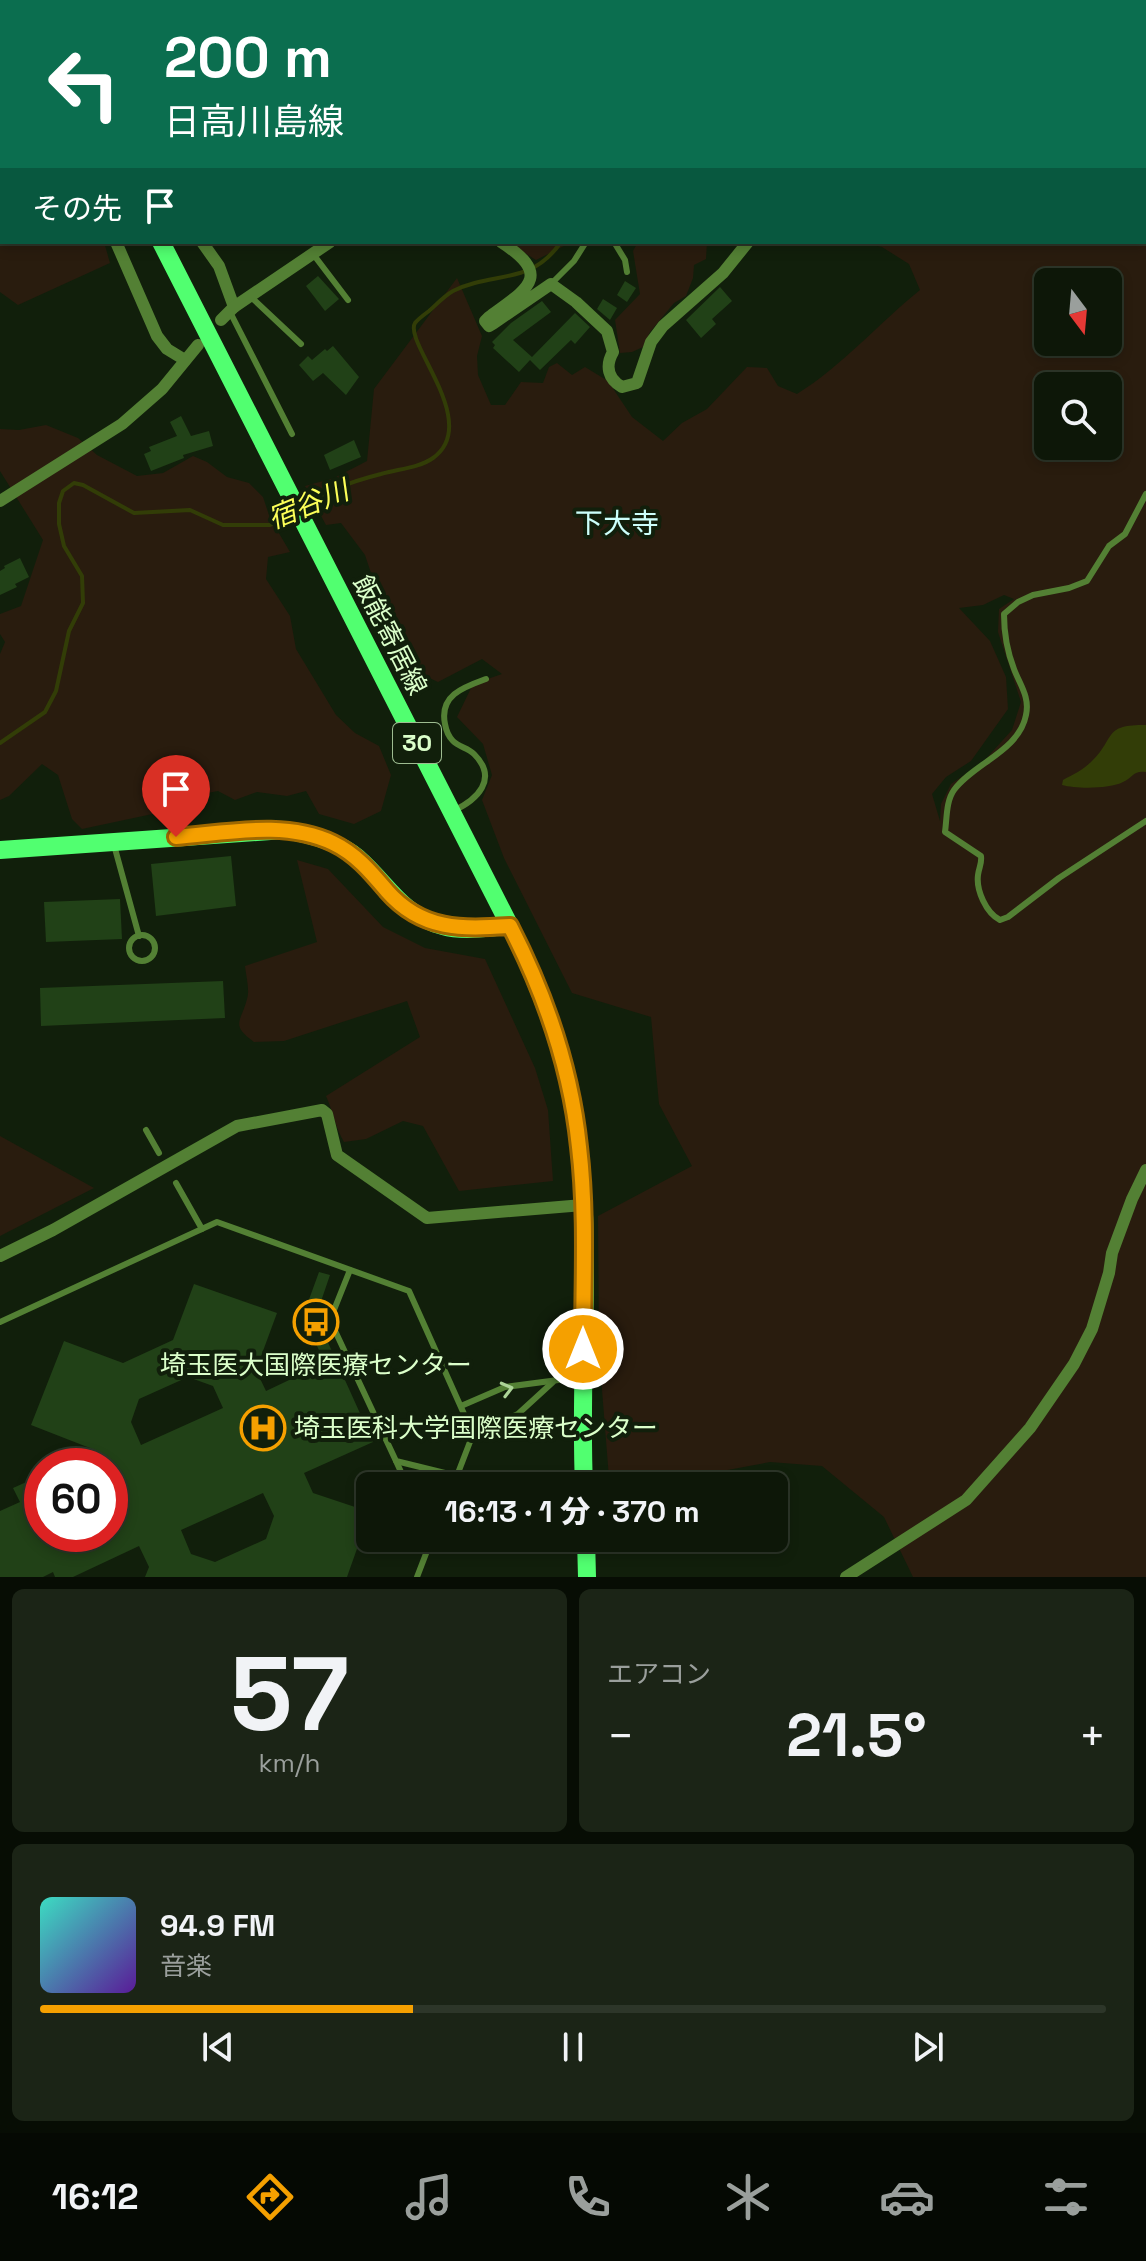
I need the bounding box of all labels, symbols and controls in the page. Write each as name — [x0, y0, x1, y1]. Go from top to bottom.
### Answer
text: 200 m — [164, 22, 332, 93]
icon: left — [32, 32, 136, 136]
text: 日高川島線 — [164, 99, 344, 145]
icon: arrive — [138, 184, 182, 228]
text: その先 — [32, 189, 122, 228]
north arrow — [1034, 268, 1122, 356]
map controls — [1034, 268, 1122, 460]
button: search — [1034, 372, 1122, 460]
water label: 宿谷川 — [262, 470, 356, 536]
district label: 下大寺 — [575, 505, 659, 541]
street label: 飯能寄居線 — [345, 569, 435, 701]
road number: 30 — [393, 723, 441, 763]
pin — [142, 755, 210, 837]
icon: arrive — [154, 767, 198, 811]
bus stop icon: 埼玉医大国際医療センター — [292, 1298, 340, 1346]
position arrow — [541, 1307, 625, 1391]
place label: 埼玉医大国際医療センター — [160, 1348, 472, 1382]
one-way arrow — [499, 1381, 513, 1398]
hospital icon: 埼玉医科大学国際医療センター — [239, 1404, 287, 1452]
place label: 埼玉医科大学国際医療センター — [294, 1411, 658, 1445]
speed limit sign: 60 — [24, 1448, 128, 1552]
text: 16:13 · 1 分 · 370 m — [445, 1492, 700, 1531]
text: 57 — [230, 1628, 349, 1760]
text: エアコン — [607, 1657, 711, 1691]
text: 21.5° — [786, 1697, 927, 1774]
text: − — [607, 1708, 634, 1764]
text: + — [1079, 1708, 1106, 1764]
text: km/h — [259, 1746, 320, 1780]
text: 94.9 FM — [160, 1906, 275, 1945]
text: 音楽 — [160, 1949, 212, 1983]
icon: previous — [196, 2025, 240, 2069]
icon: pause — [551, 2025, 595, 2069]
icon: next — [906, 2025, 950, 2069]
icon: directions — [242, 2169, 298, 2225]
icon: music — [401, 2169, 457, 2225]
icon: phone — [560, 2169, 616, 2225]
icon: climate — [720, 2169, 776, 2225]
icon: car — [879, 2169, 935, 2225]
icon: filters — [1038, 2169, 1094, 2225]
text: 16:12 — [52, 2174, 139, 2220]

